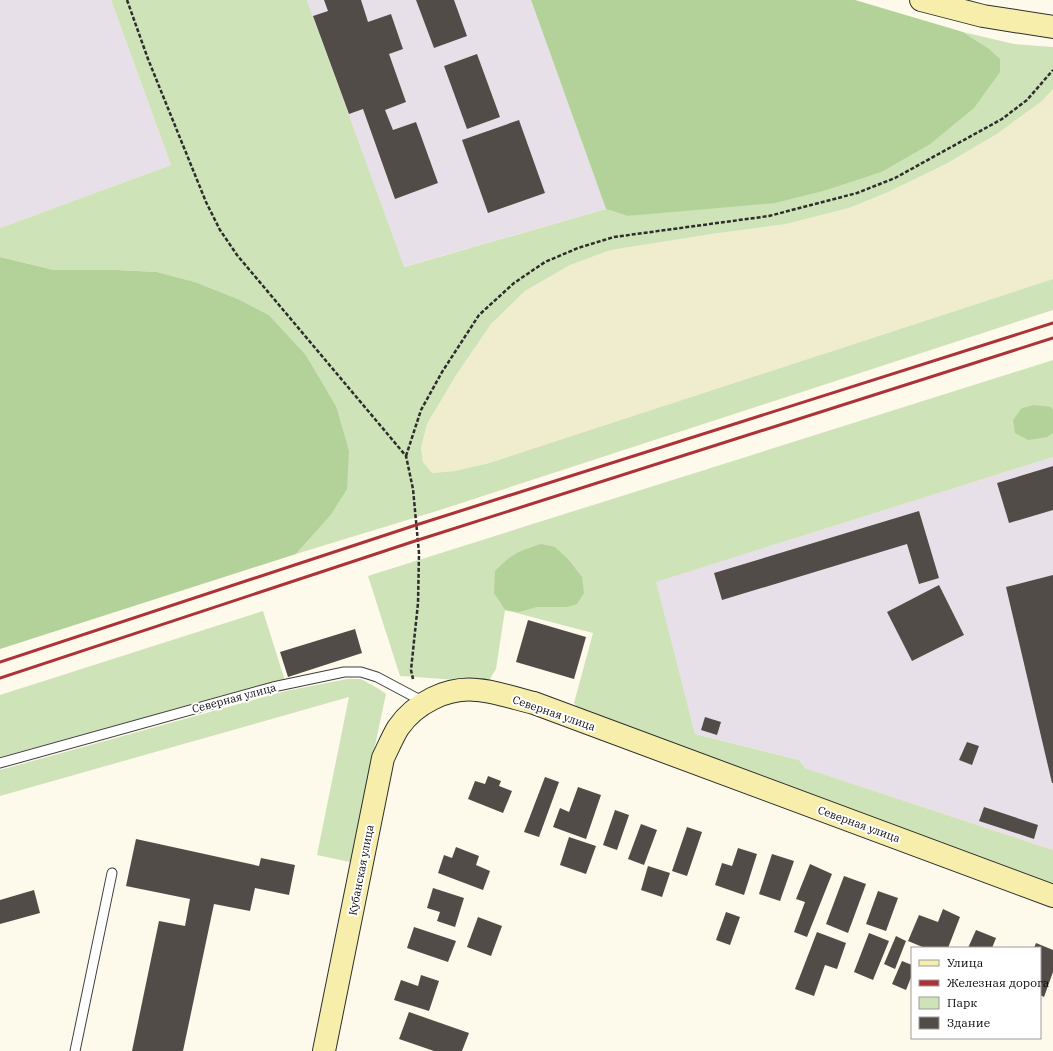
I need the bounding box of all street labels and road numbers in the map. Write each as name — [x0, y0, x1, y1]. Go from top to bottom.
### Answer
street label: Северная улица — [190, 680, 278, 716]
street label: Северная улица — [511, 692, 597, 734]
street label: Северная улица — [816, 803, 902, 845]
street label: Кубанская улица — [345, 824, 377, 916]

